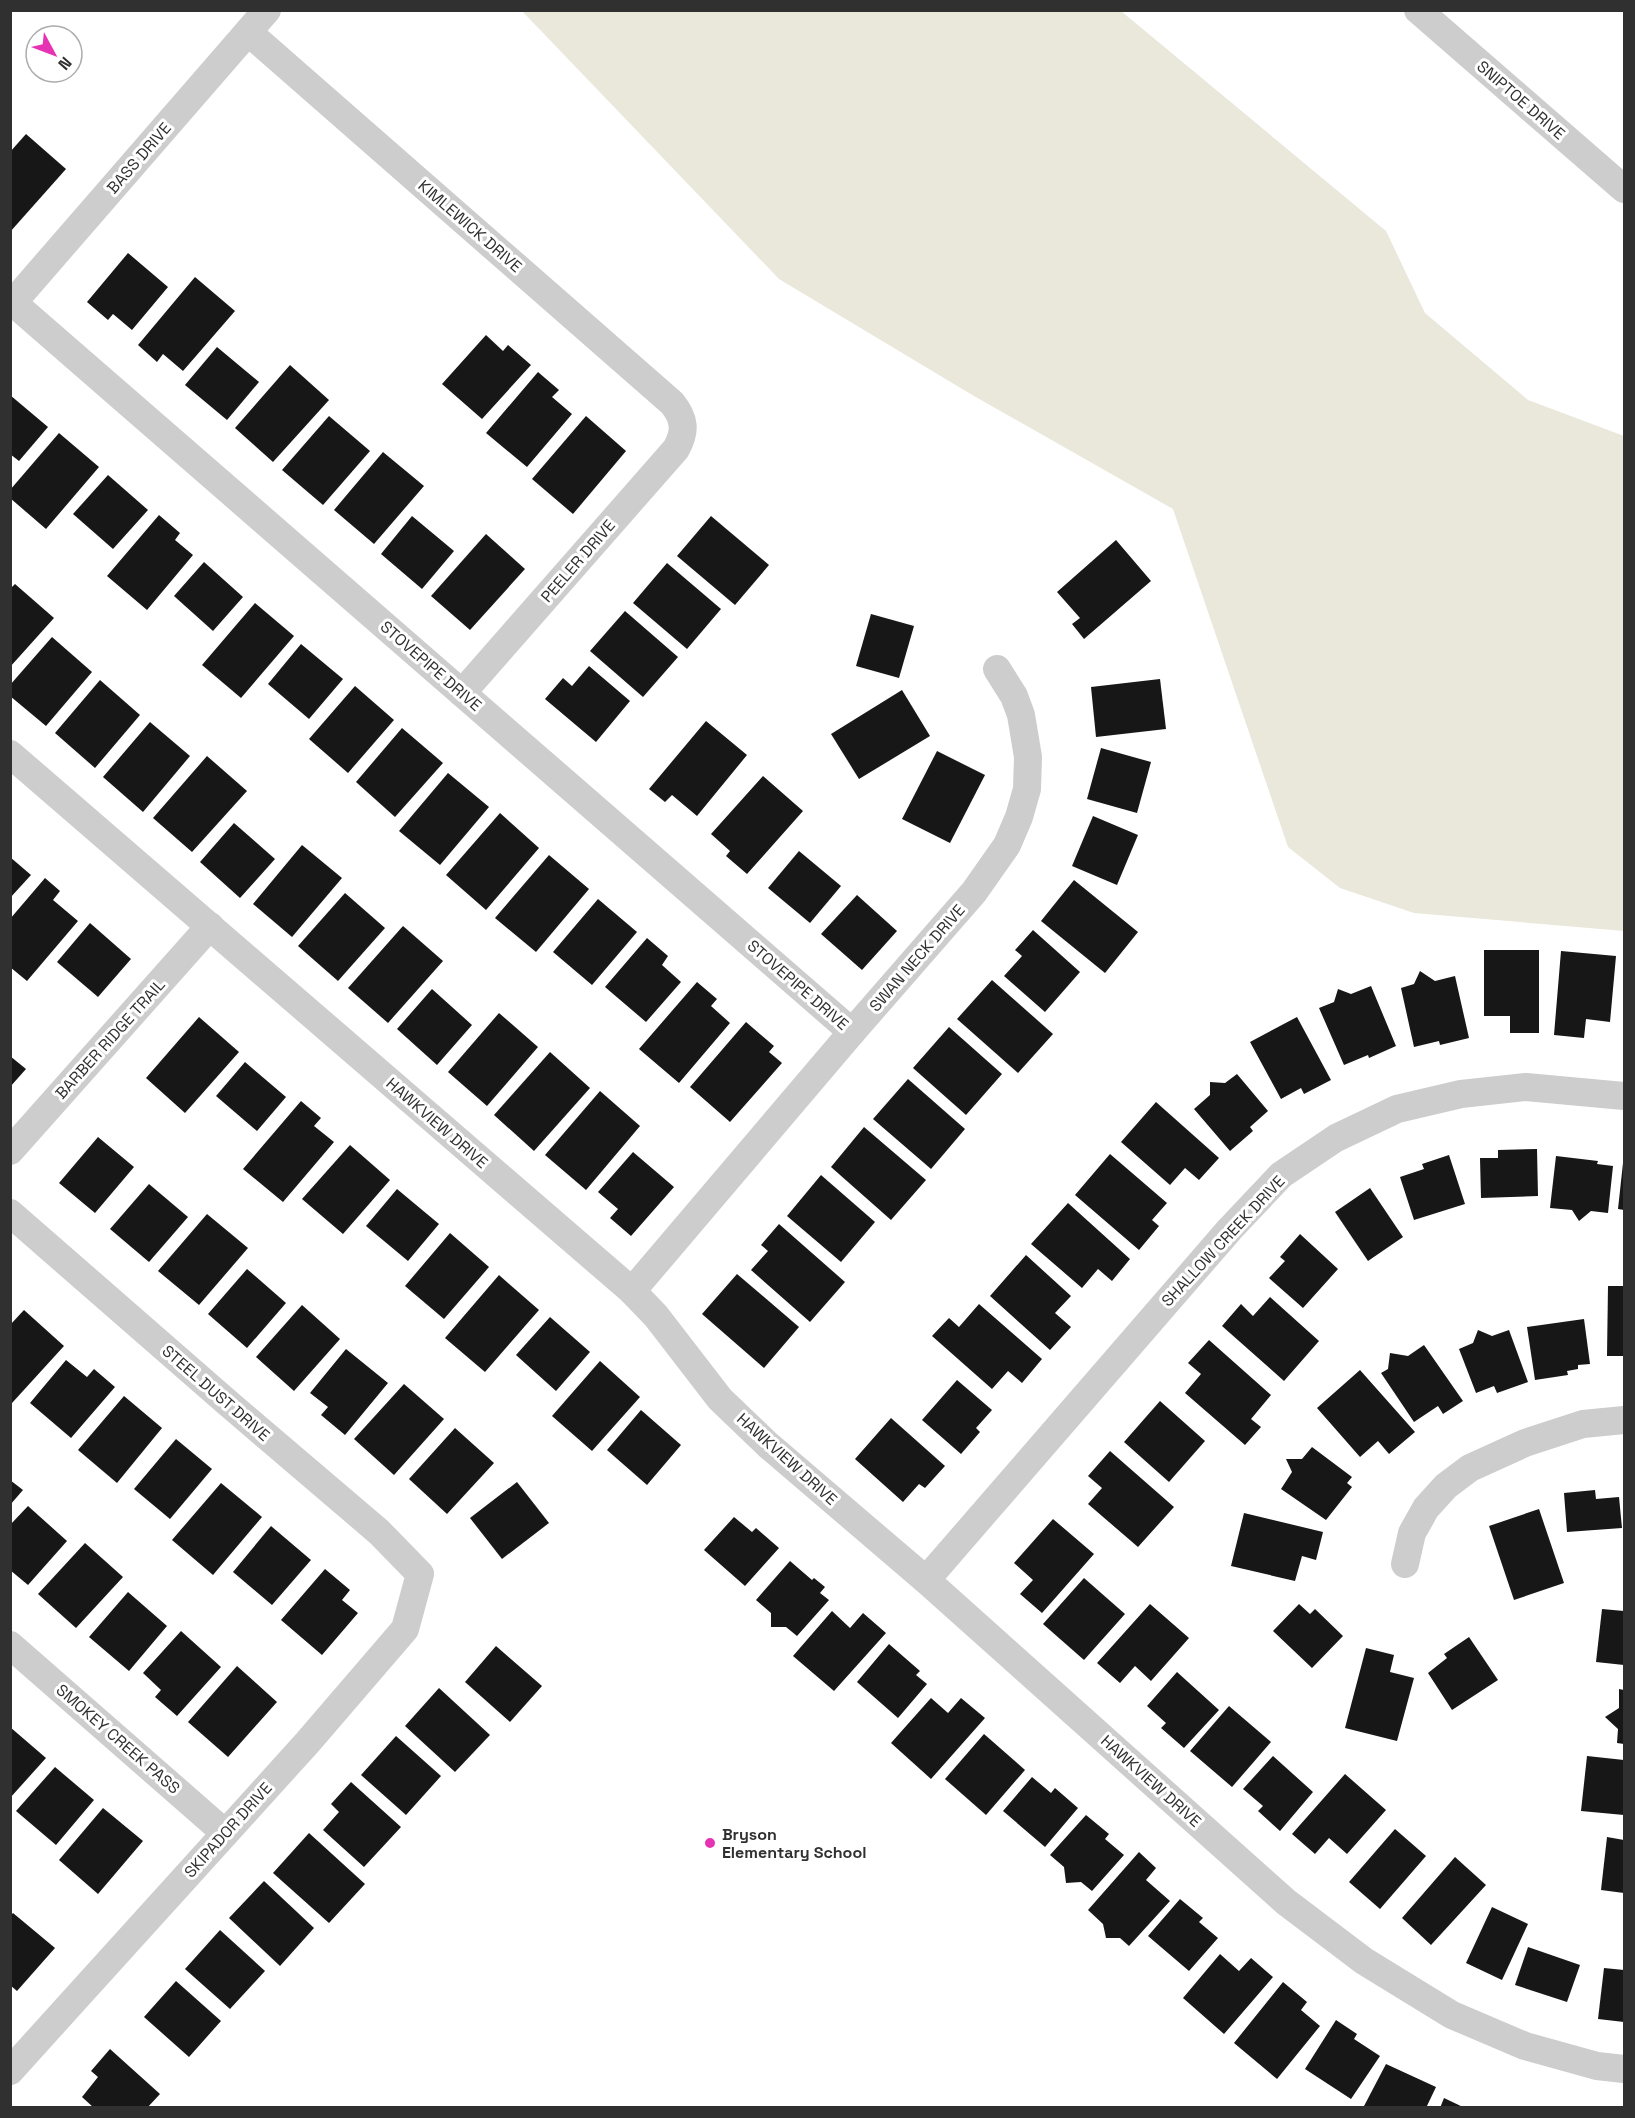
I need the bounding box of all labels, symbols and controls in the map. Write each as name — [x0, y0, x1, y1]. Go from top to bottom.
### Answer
north arrow — [24, 24, 84, 84]
text: N — [53, 53, 76, 74]
street label: SNIPTOE DRIVE — [1473, 56, 1569, 144]
street label: BASS DRIVE — [102, 118, 176, 198]
street label: KIMLEWICK DRIVE — [414, 175, 526, 277]
street label: PEELER DRIVE — [536, 515, 620, 607]
street label: STOVEPIPE DRIVE — [376, 616, 486, 716]
street label: SWAN NECK DRIVE — [865, 900, 969, 1016]
street label: STOVEPIPE DRIVE — [743, 935, 853, 1035]
street label: BARBER RIDGE TRAIL — [50, 974, 170, 1103]
street label: HAWKVIEW DRIVE — [382, 1073, 492, 1173]
street label: SHALLOW CREEK DRIVE — [1157, 1171, 1289, 1311]
street label: STEEL DUST DRIVE — [158, 1340, 274, 1446]
street label: HAWKVIEW DRIVE — [732, 1408, 842, 1510]
street label: SMOKEY CREEK PASS — [52, 1679, 184, 1799]
street label: HAWKVIEW DRIVE — [1096, 1730, 1206, 1832]
street label: SKIPADOR DRIVE — [180, 1778, 276, 1882]
place label: Bryson Elementary School — [722, 1824, 866, 1863]
marker: Bryson Elementary School — [703, 1836, 717, 1850]

